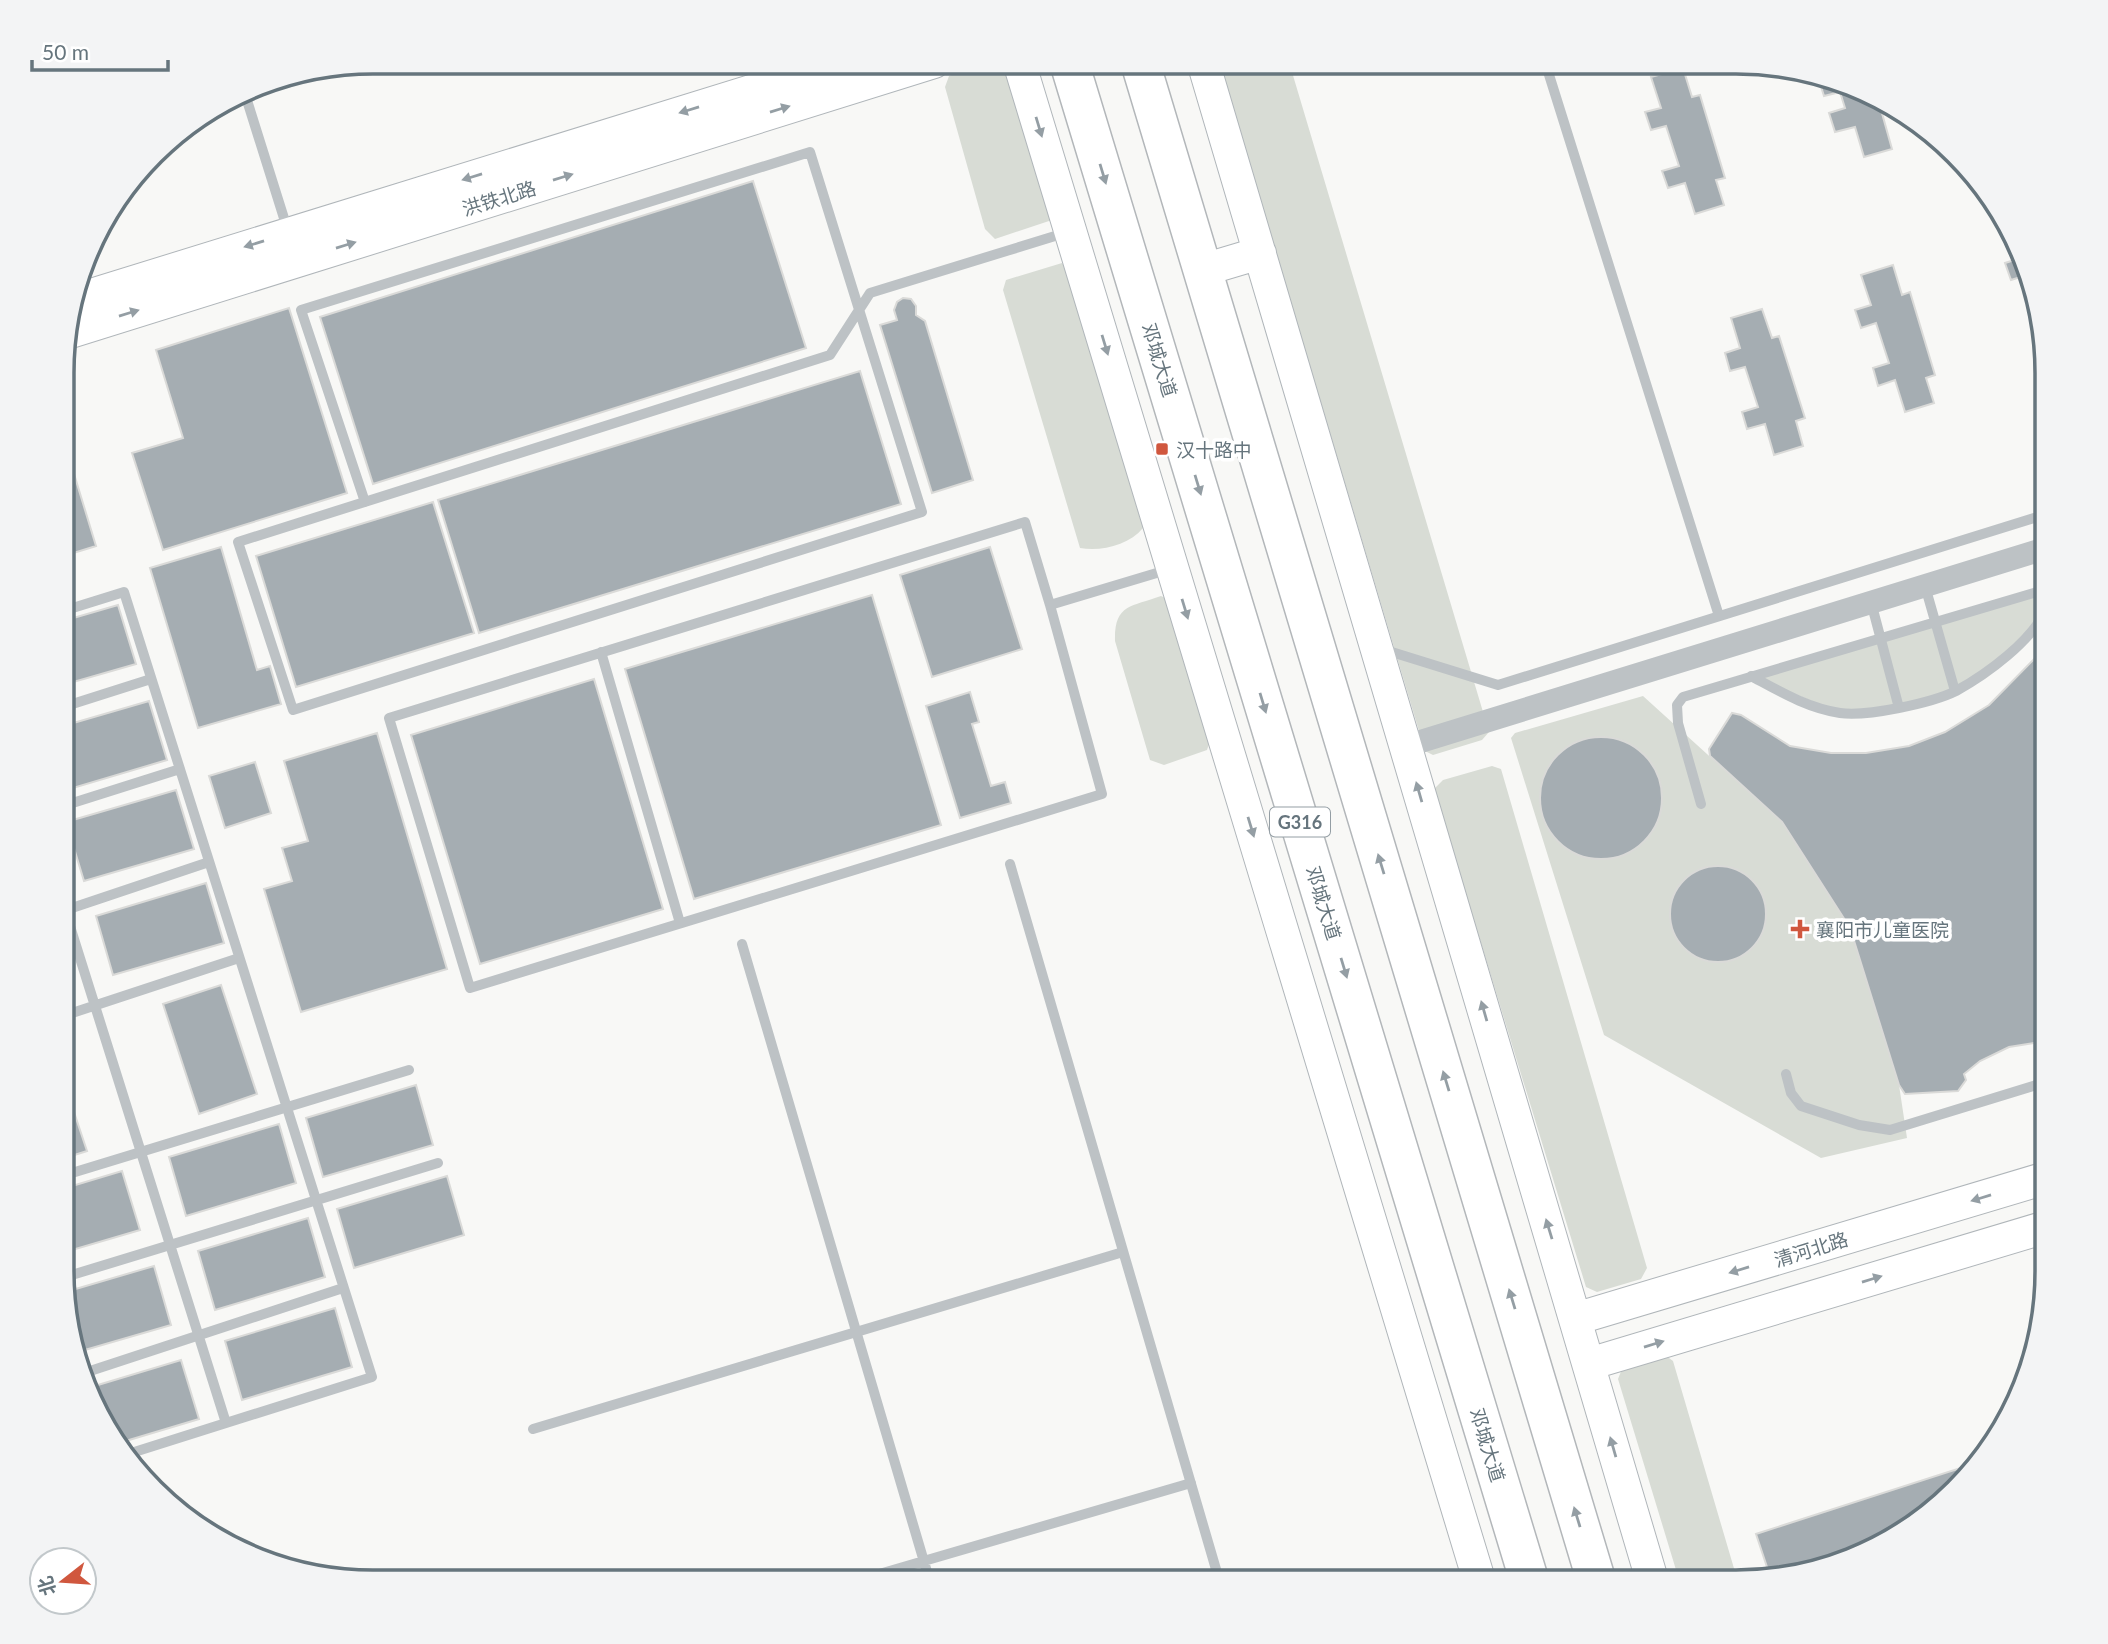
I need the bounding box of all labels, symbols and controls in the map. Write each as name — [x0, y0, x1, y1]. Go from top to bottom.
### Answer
scale bar — [32, 28, 168, 72]
text: 50 m — [42, 39, 89, 64]
one-way arrow — [770, 104, 791, 114]
one-way arrow — [679, 106, 700, 116]
one-way arrow — [1034, 117, 1044, 138]
one-way arrow — [1099, 164, 1109, 185]
one-way arrow — [553, 172, 574, 182]
one-way arrow — [461, 173, 482, 183]
street label: 洪铁北路 — [459, 176, 539, 220]
one-way arrow — [244, 239, 265, 250]
one-way arrow — [336, 240, 357, 250]
one-way arrow — [119, 308, 140, 318]
street label: 邓城大道 — [1138, 320, 1182, 400]
one-way arrow — [1100, 334, 1111, 355]
place label: 汉十路中 — [1176, 438, 1252, 461]
marker: 汉十路中 — [1154, 441, 1170, 457]
one-way arrow — [1193, 475, 1203, 496]
one-way arrow — [1181, 599, 1191, 620]
one-way arrow — [1259, 693, 1269, 714]
one-way arrow — [1414, 782, 1424, 803]
road number: G316 — [1270, 808, 1330, 836]
one-way arrow — [1247, 817, 1257, 838]
one-way arrow — [1375, 853, 1385, 874]
street label: 邓城大道 — [1302, 863, 1346, 943]
place label: 襄阳市儿童医院 — [1816, 918, 1949, 941]
marker: 襄阳市儿童医院 — [1790, 919, 1810, 939]
one-way arrow — [1339, 957, 1349, 978]
one-way arrow — [1478, 1000, 1488, 1021]
one-way arrow — [1441, 1071, 1451, 1092]
one-way arrow — [1970, 1193, 1991, 1203]
one-way arrow — [1543, 1218, 1553, 1239]
street label: 清河北路 — [1771, 1227, 1851, 1271]
one-way arrow — [1729, 1266, 1750, 1276]
one-way arrow — [1862, 1274, 1883, 1284]
one-way arrow — [1506, 1289, 1516, 1310]
one-way arrow — [1644, 1339, 1665, 1349]
street label: 邓城大道 — [1466, 1405, 1510, 1485]
one-way arrow — [1608, 1436, 1618, 1457]
one-way arrow — [1571, 1507, 1581, 1528]
north arrow — [28, 1546, 98, 1616]
text: 北 — [32, 1574, 60, 1599]

